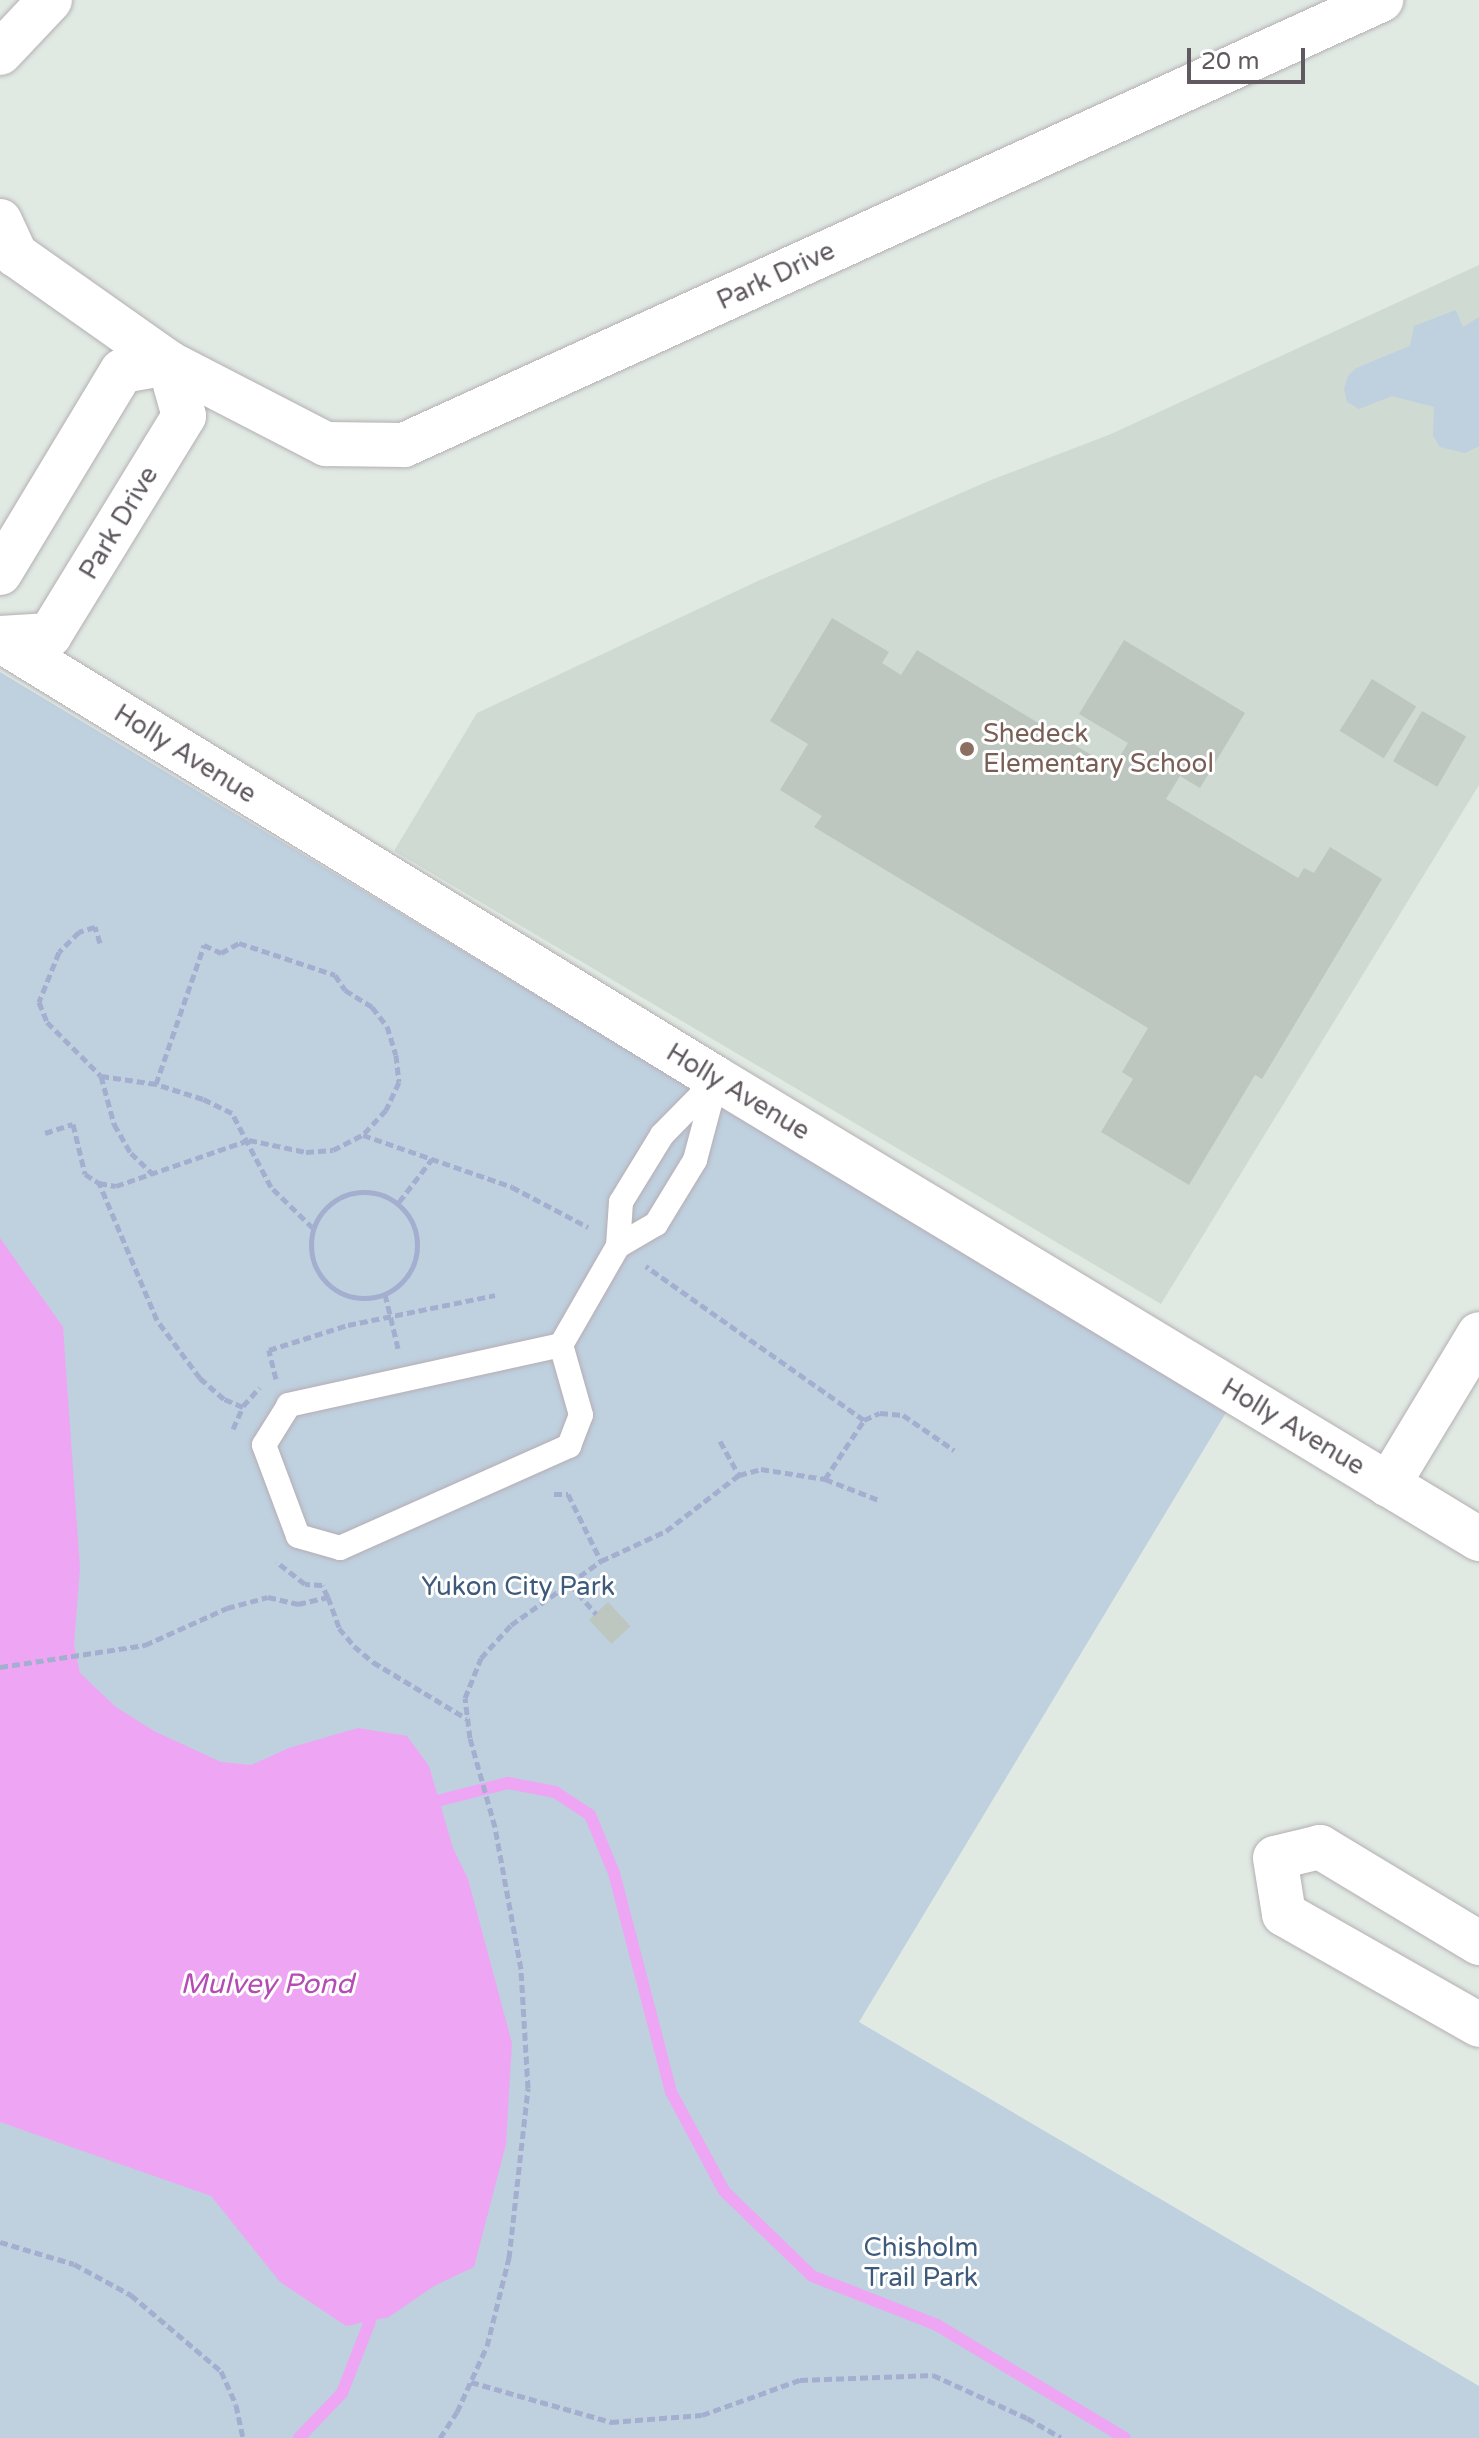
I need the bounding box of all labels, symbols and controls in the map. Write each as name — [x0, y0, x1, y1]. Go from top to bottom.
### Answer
scale bar — [1191, 32, 1309, 82]
text: 20 m — [1201, 47, 1259, 76]
street label: Park Drive — [712, 235, 840, 317]
street label: Park Drive — [73, 461, 165, 585]
street label: Holly Avenue — [108, 698, 262, 810]
place label: Shedeck Elementary School — [983, 718, 1214, 780]
marker: Shedeck Elementary School — [958, 740, 976, 758]
street label: Holly Avenue — [661, 1037, 815, 1147]
street label: Holly Avenue — [1216, 1372, 1370, 1482]
park label: Yukon City Park — [421, 1571, 615, 1603]
water label: Mulvey Pond — [180, 1967, 354, 2001]
park label: Chisholm Trail Park — [864, 2232, 978, 2294]

